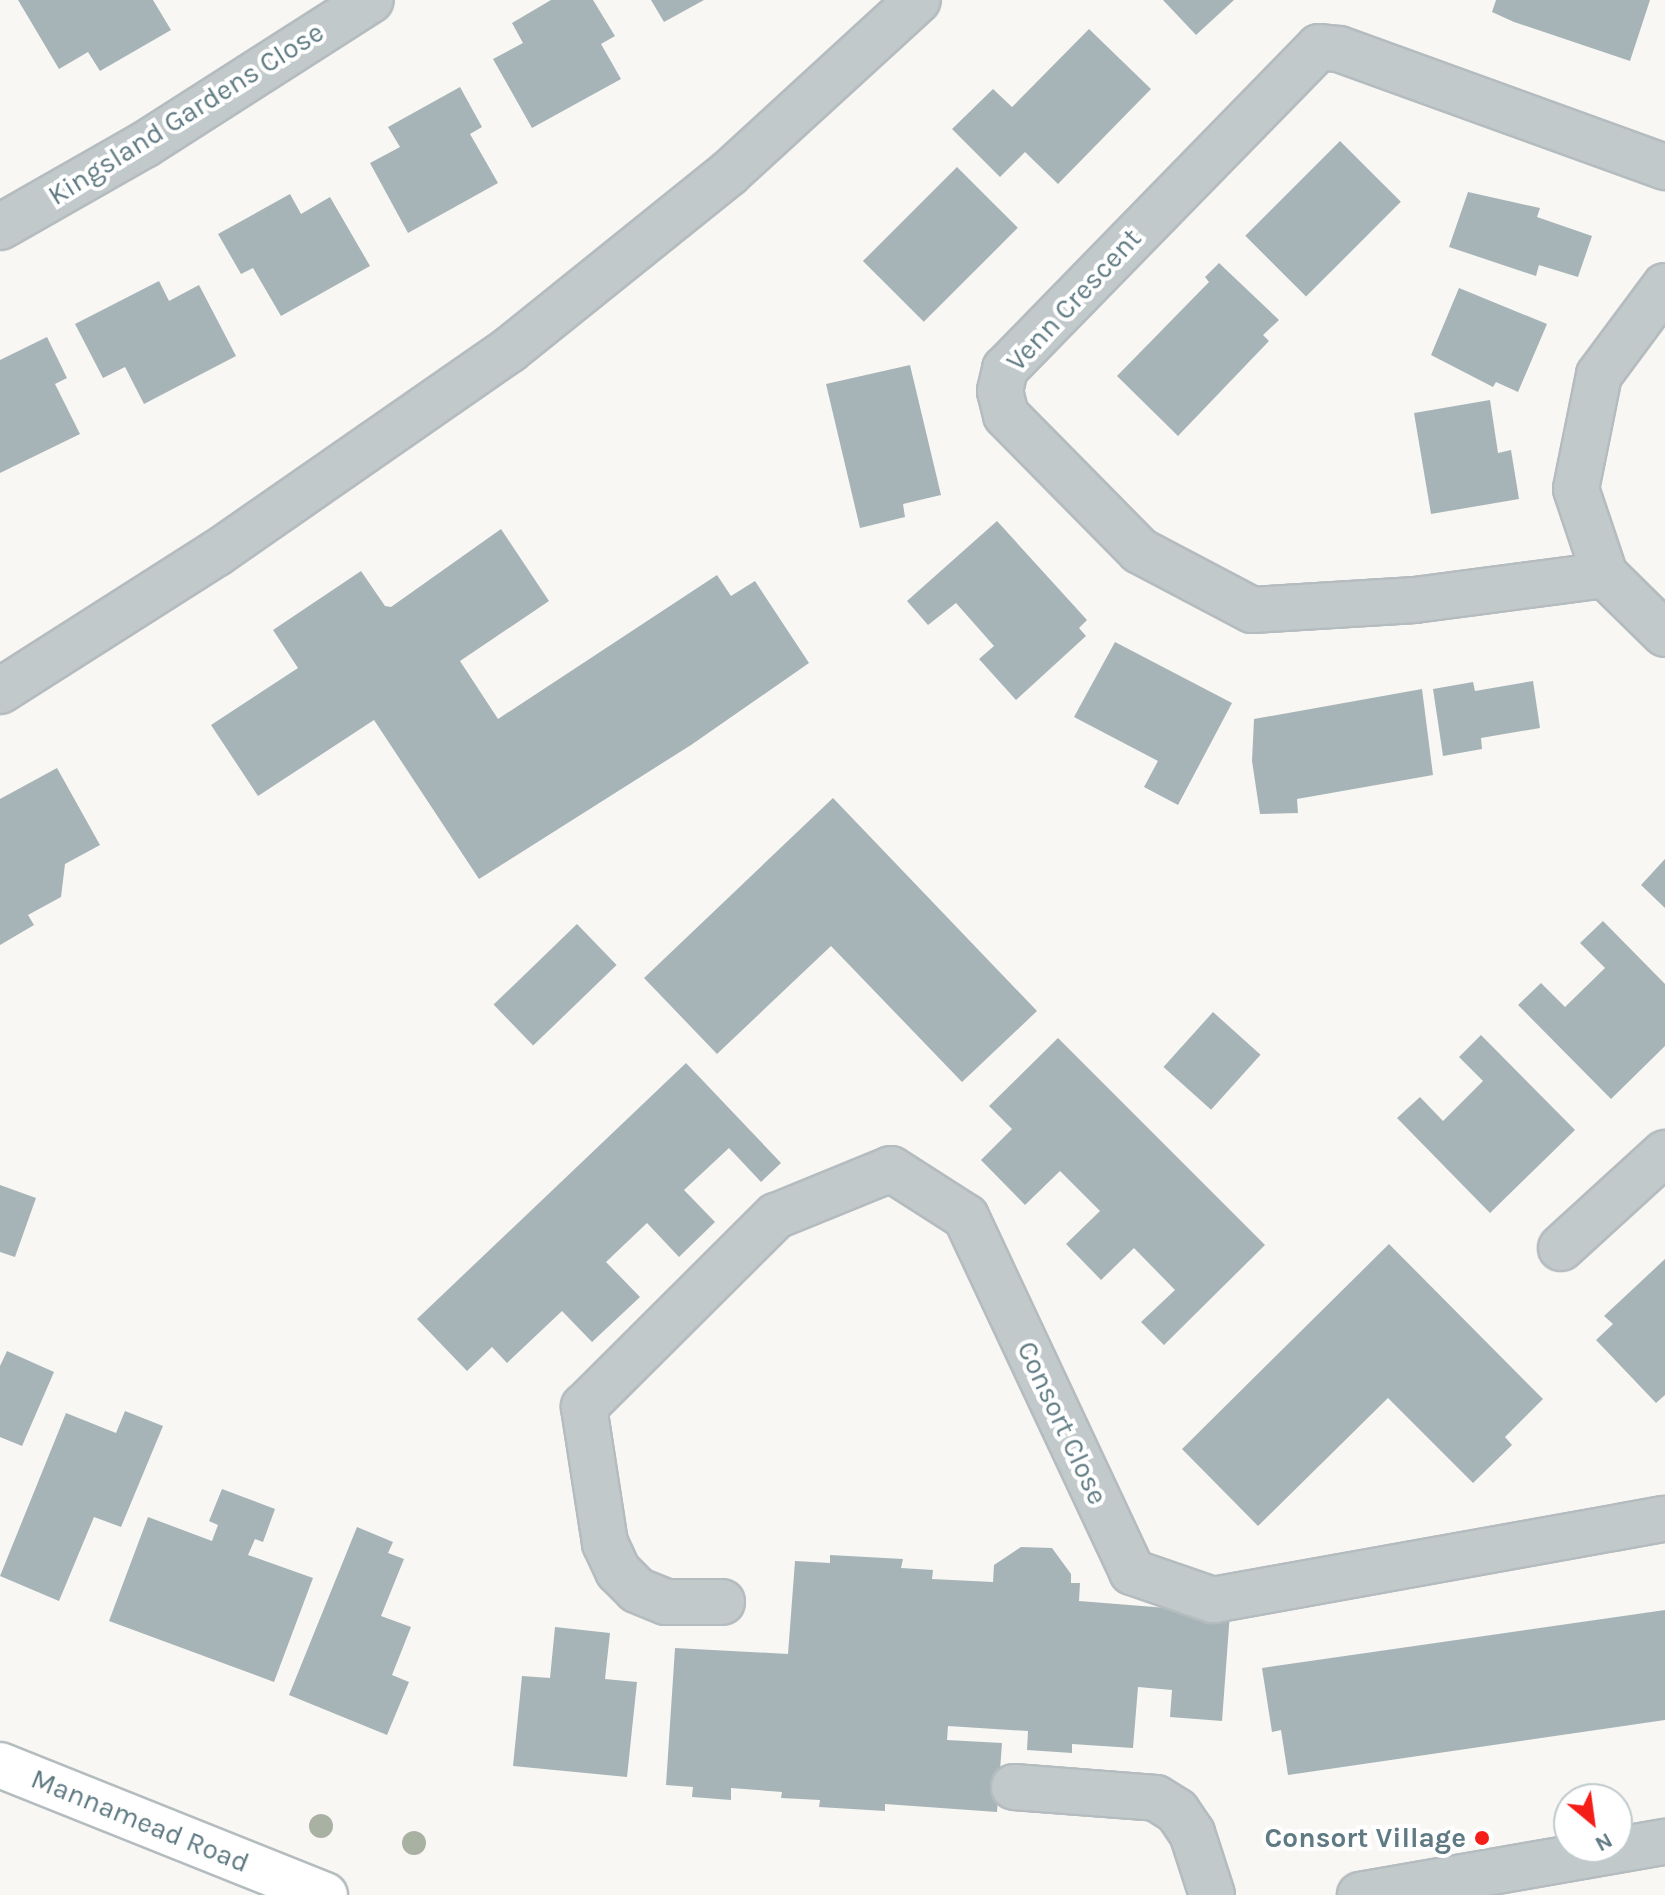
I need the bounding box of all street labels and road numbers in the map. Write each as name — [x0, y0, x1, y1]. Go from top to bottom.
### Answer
street label: Kingsland Gardens Close — [42, 15, 330, 213]
street label: Venn Crescent — [1000, 222, 1148, 378]
street label: Consort Close — [1010, 1336, 1114, 1510]
street label: Mannamead Road — [26, 1762, 254, 1880]

